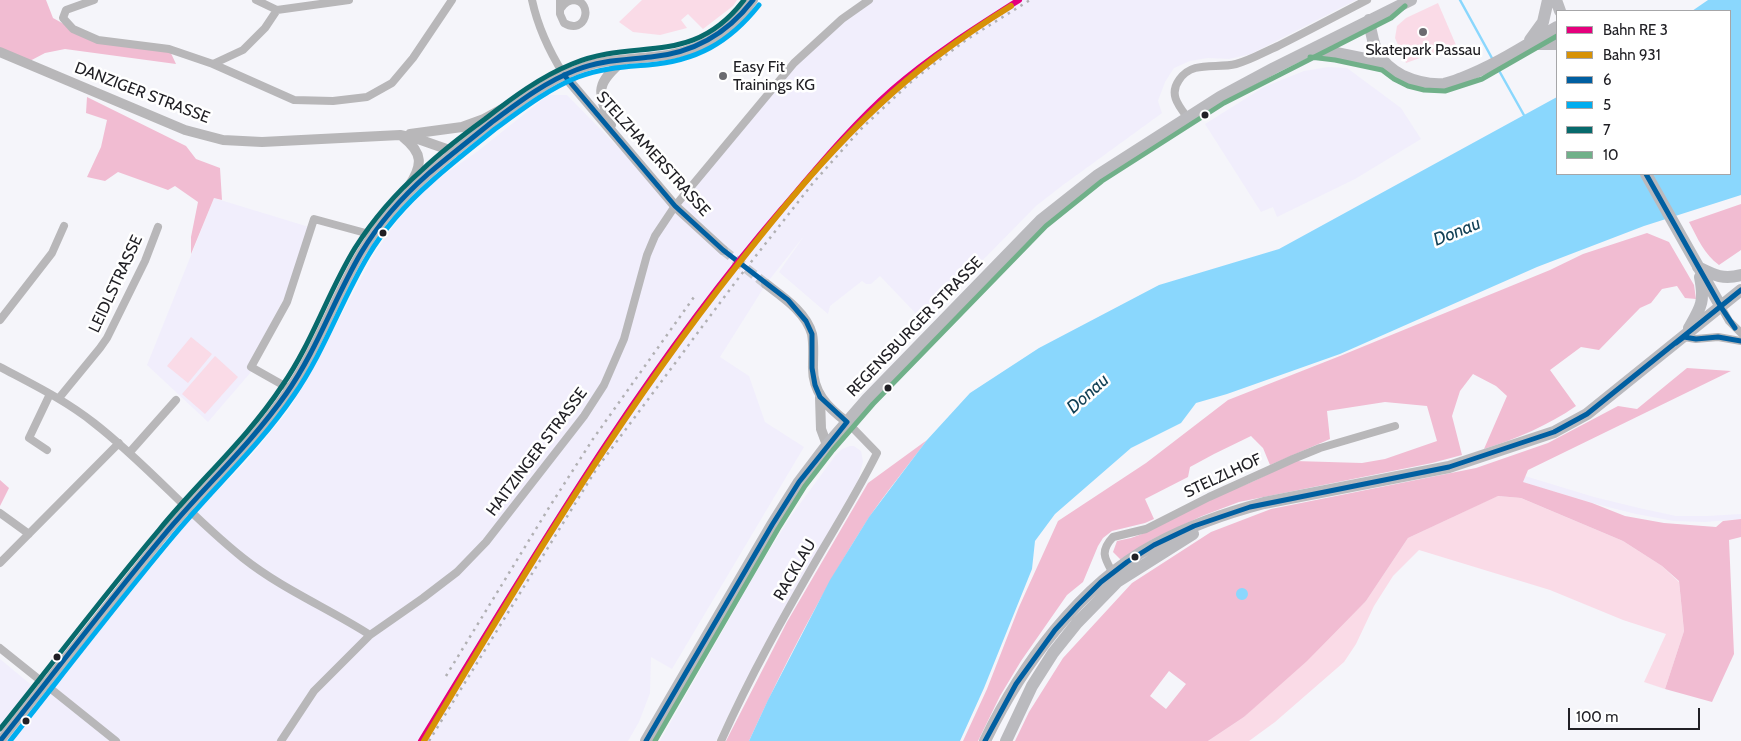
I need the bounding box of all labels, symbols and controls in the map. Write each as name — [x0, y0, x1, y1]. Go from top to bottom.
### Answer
legend — [1556, 10, 1731, 175]
text: Bahn RE 3 — [1603, 21, 1668, 39]
marker: Skatepark Passau — [1417, 26, 1429, 38]
place label: Skatepark Passau — [1365, 40, 1481, 60]
text: Bahn 931 — [1603, 46, 1661, 64]
place label: Easy Fit Trainings KG — [733, 57, 815, 95]
street label: DANZIGER STRASSE — [72, 58, 212, 128]
marker: Easy Fit Trainings KG — [717, 70, 729, 82]
text: 6 — [1603, 71, 1612, 89]
street label: STELZHAMERSTRASSE — [592, 88, 714, 220]
text: 5 — [1603, 96, 1611, 114]
unlabelled marker — [1200, 110, 1210, 120]
text: 7 — [1603, 121, 1611, 139]
text: 10 — [1603, 146, 1618, 164]
water label: Donau — [1430, 213, 1484, 251]
unlabelled marker — [378, 228, 388, 238]
street label: LEIDLSTRASSE — [85, 232, 147, 336]
street label: REGENSBURGER STRASSE — [843, 253, 987, 401]
water label: Donau — [1063, 370, 1113, 418]
unlabelled marker — [883, 383, 893, 393]
street label: HAITZINGER STRASSE — [482, 384, 592, 520]
street label: STELZLHOF — [1181, 450, 1265, 502]
street label: RACKLAU — [770, 536, 820, 604]
unlabelled marker — [1130, 552, 1140, 562]
unlabelled marker — [52, 652, 62, 662]
scale bar — [1571, 698, 1704, 730]
text: 100 m — [1576, 708, 1618, 726]
unlabelled marker — [21, 716, 31, 726]

